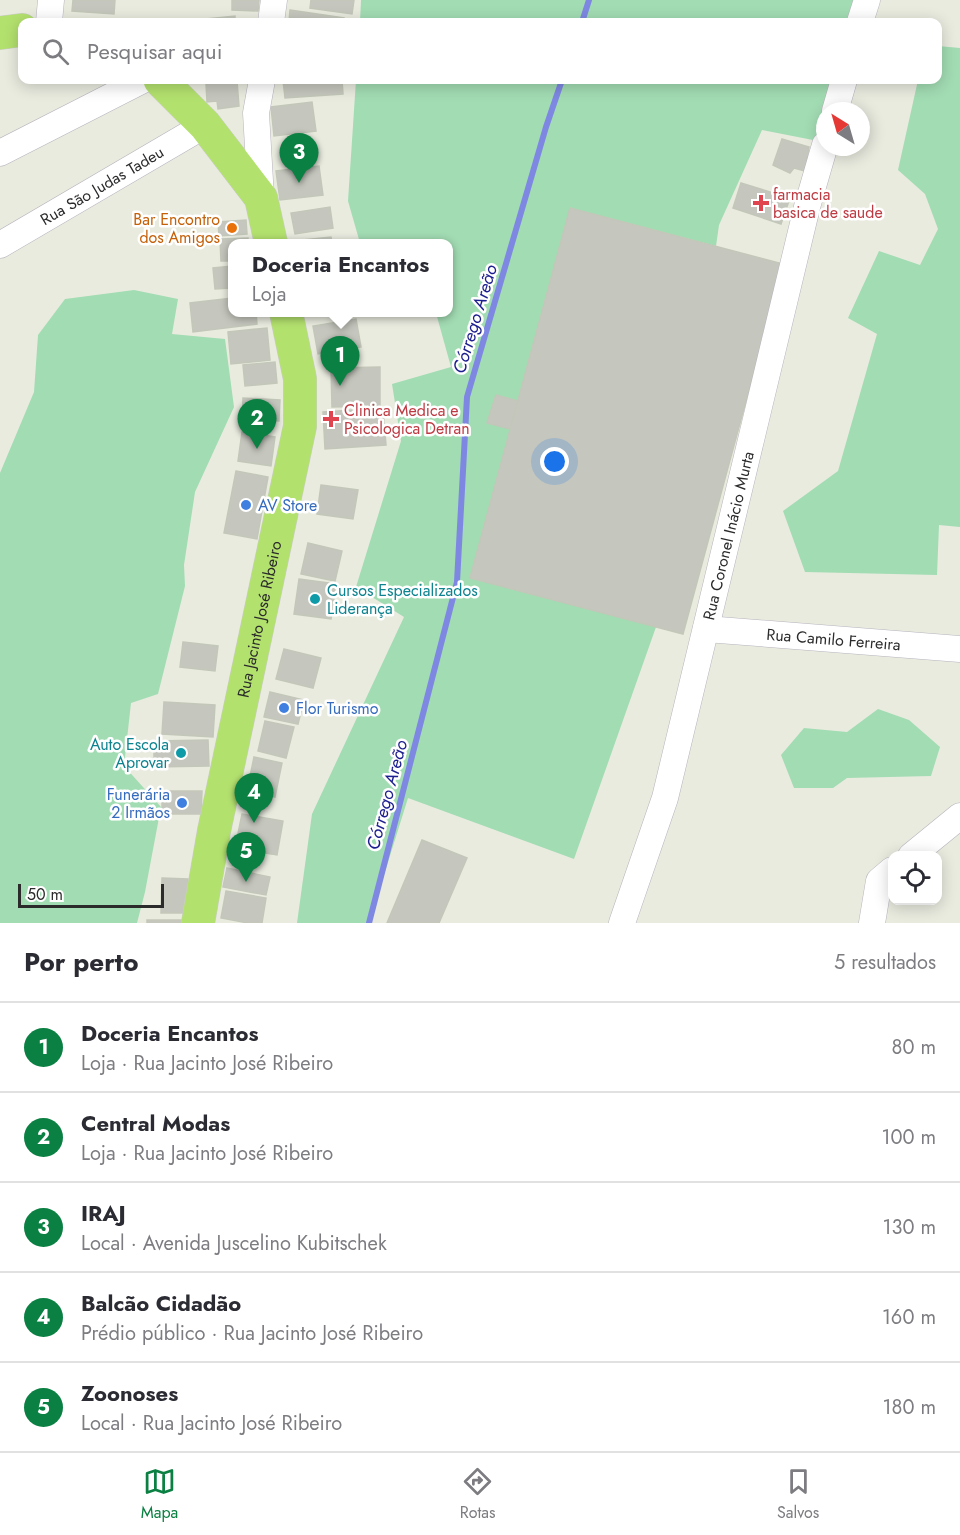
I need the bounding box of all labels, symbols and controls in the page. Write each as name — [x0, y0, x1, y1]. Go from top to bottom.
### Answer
search box — [18, 18, 942, 84]
icon: search — [39, 35, 72, 68]
text: Pesquisar aqui — [87, 35, 222, 67]
north arrow — [816, 102, 870, 156]
pin: 3 — [280, 134, 318, 183]
street label: Rua São Judas Tadeu — [36, 140, 168, 231]
place label: farmacia basica de saude — [773, 183, 883, 224]
marker: farmacia basica de saude — [754, 196, 768, 210]
place label: Bar Encontro dos Amigos — [133, 208, 220, 249]
marker: Bar Encontro dos Amigos — [225, 221, 239, 235]
popup — [228, 239, 453, 317]
text: Doceria Encantos — [252, 248, 429, 280]
water label: Córrego Areão — [446, 261, 504, 377]
text: Loja — [252, 280, 286, 309]
pin: 1 — [320, 336, 360, 386]
place label: Clinica Medica e Psicologica Detran — [344, 399, 470, 440]
pin: 2 — [238, 400, 276, 449]
marker: Clinica Medica e Psicologica Detran — [322, 410, 340, 428]
your location — [540, 447, 569, 476]
street label: Rua Coronel Inácio Murta — [697, 449, 759, 622]
place label: AV Store — [258, 494, 317, 517]
marker: AV Store — [239, 498, 253, 512]
street label: Rua Jacinto José Ribeiro — [231, 538, 287, 700]
place label: Cursos Especializados Liderança — [327, 579, 478, 620]
marker: Cursos Especializados Liderança — [308, 592, 322, 606]
street label: Rua Camilo Ferreira — [766, 622, 902, 656]
place label: Flor Turismo — [296, 697, 379, 720]
marker: Flor Turismo — [277, 701, 291, 715]
place label: Auto Escola Aprovar — [90, 733, 170, 774]
water label: Córrego Areão — [360, 737, 414, 853]
marker: Auto Escola Aprovar — [174, 746, 188, 760]
pin: 4 — [234, 774, 274, 823]
place label: Funerária 2 Irmãos — [107, 783, 170, 824]
marker: Funerária 2 Irmãos — [175, 796, 189, 810]
pin: 5 — [226, 832, 266, 882]
map controls — [888, 851, 942, 905]
button: locate — [888, 851, 942, 905]
scale bar — [18, 881, 164, 908]
text: 50 m — [27, 883, 63, 906]
text: Por perto — [24, 943, 138, 981]
text: 5 resultados — [834, 948, 936, 977]
text: Doceria Encantos — [81, 1017, 258, 1049]
text: 1 — [38, 1033, 49, 1062]
text: 80 m — [891, 1033, 936, 1062]
text: Loja · Rua Jacinto José Ribeiro — [81, 1049, 333, 1078]
text: Central Modas — [81, 1107, 230, 1139]
text: 2 — [37, 1123, 50, 1152]
text: 100 m — [881, 1123, 936, 1152]
text: Loja · Rua Jacinto José Ribeiro — [81, 1139, 333, 1168]
text: IRAJ — [81, 1197, 126, 1229]
text: 3 — [37, 1213, 50, 1242]
text: 130 m — [882, 1213, 936, 1242]
text: Local · Avenida Juscelino Kubitschek — [81, 1229, 387, 1258]
text: Balcão Cidadão — [81, 1287, 241, 1319]
text: 4 — [37, 1303, 50, 1332]
text: 160 m — [882, 1303, 936, 1332]
text: Prédio público · Rua Jacinto José Ribeiro — [81, 1319, 423, 1348]
text: Zoonoses — [81, 1377, 178, 1409]
text: 5 — [37, 1393, 50, 1422]
text: 180 m — [882, 1393, 936, 1422]
text: Local · Rua Jacinto José Ribeiro — [81, 1409, 342, 1438]
tab: Mapa — [141, 1465, 178, 1524]
tab: Rotas — [460, 1465, 496, 1524]
tab: Salvos — [777, 1465, 819, 1524]

